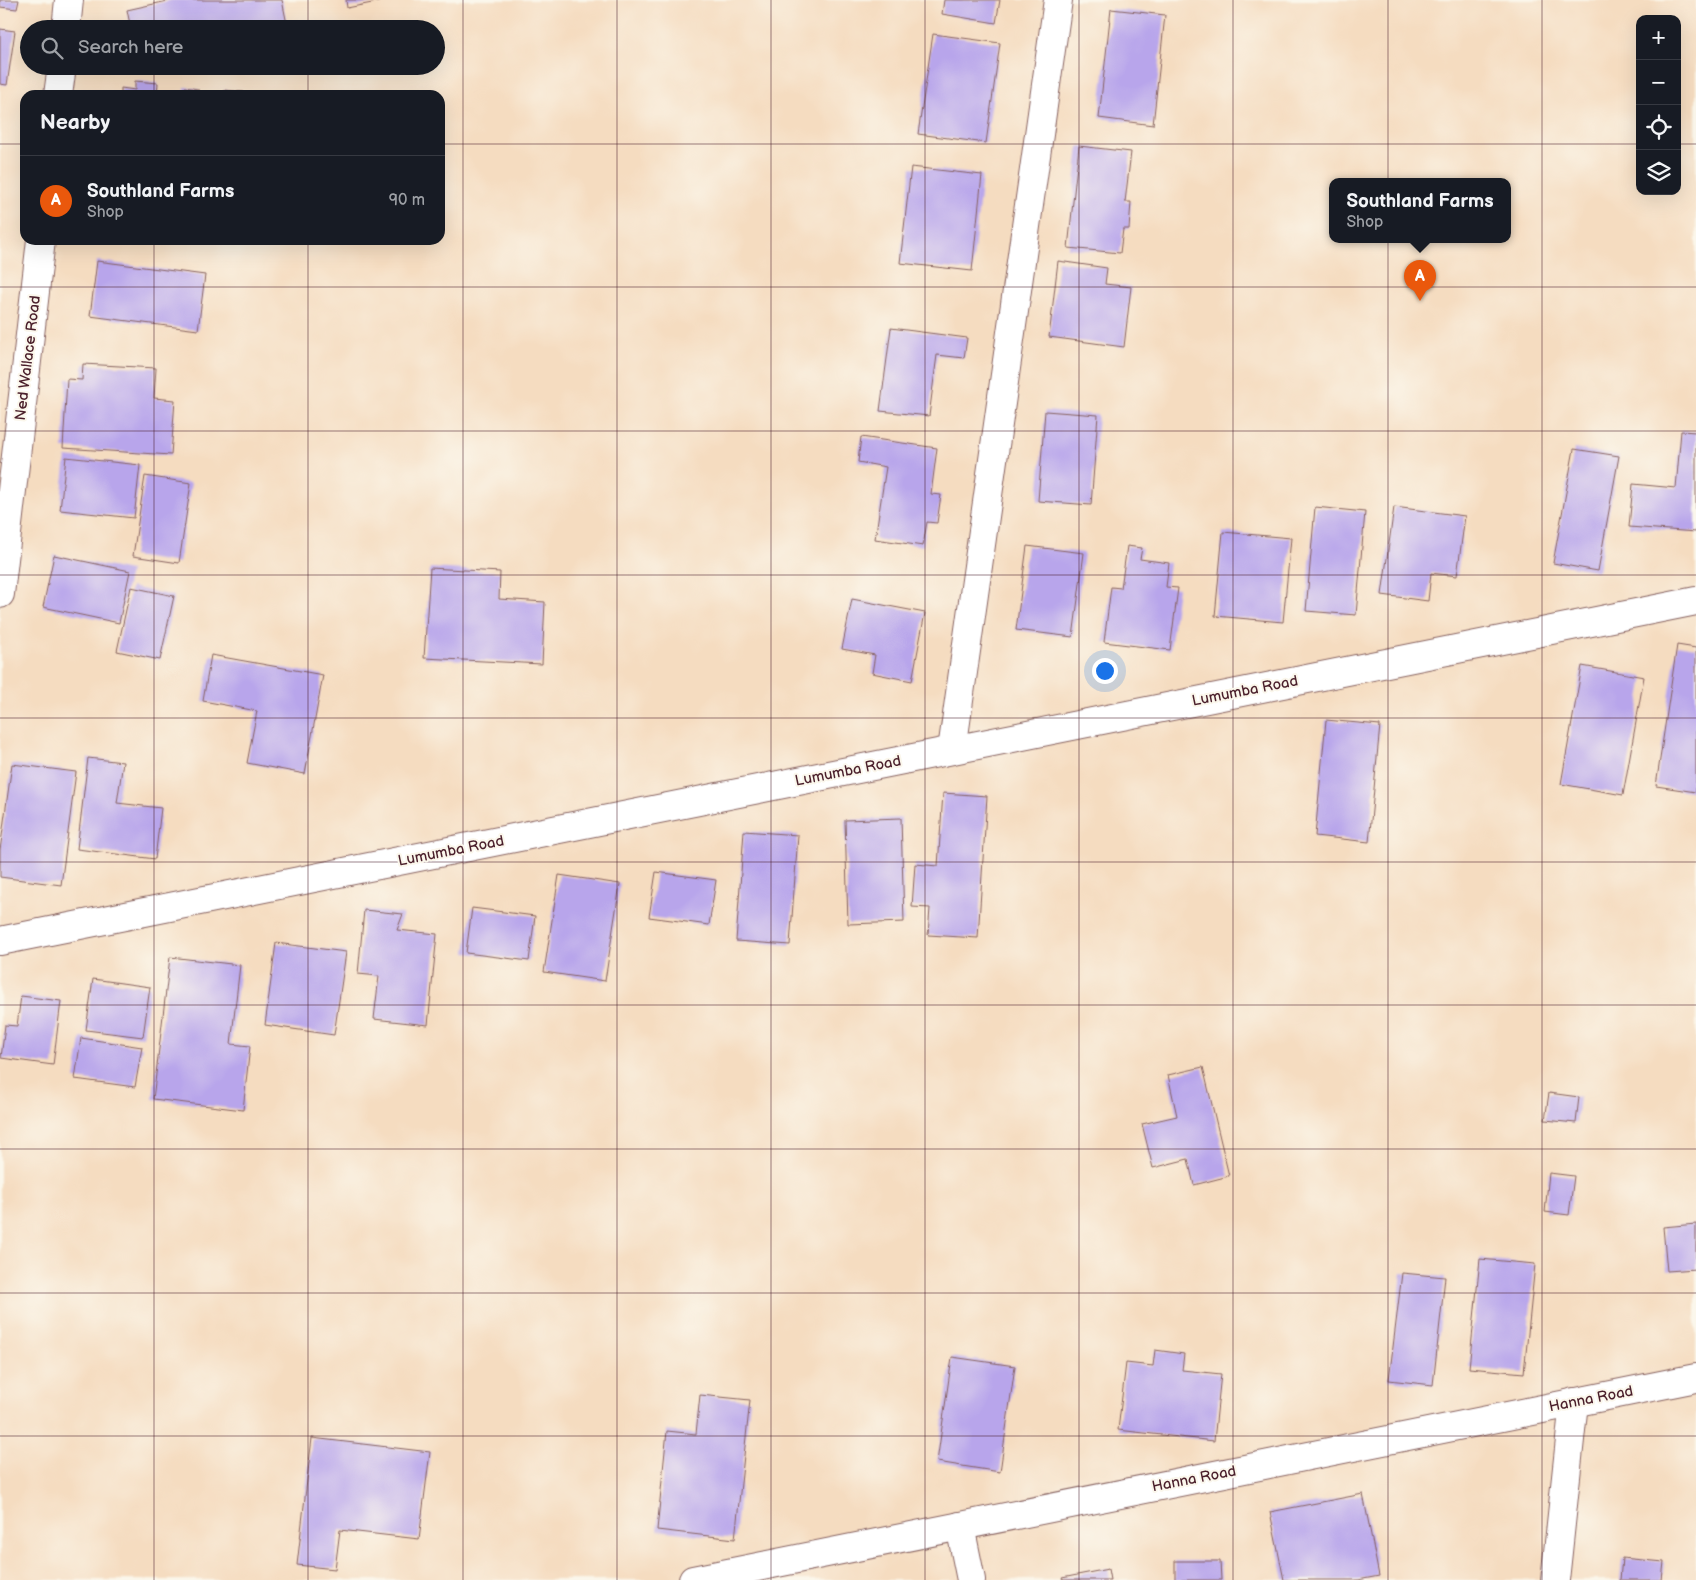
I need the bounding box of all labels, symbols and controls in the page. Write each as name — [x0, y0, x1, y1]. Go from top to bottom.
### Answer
map controls — [1636, 15, 1681, 195]
button: + — [1636, 15, 1681, 60]
search box — [20, 20, 445, 75]
icon: search — [38, 34, 66, 62]
text: Search here — [78, 36, 183, 59]
button: − — [1636, 60, 1681, 105]
button: locate — [1636, 105, 1681, 150]
text: Nearby — [40, 110, 110, 135]
button: layers — [1636, 150, 1681, 195]
popup — [1329, 178, 1511, 243]
text: Southland Farms — [87, 180, 234, 203]
text: Southland Farms — [1346, 190, 1494, 213]
text: A — [51, 191, 61, 210]
text: 90 m — [389, 191, 425, 210]
text: Shop — [87, 203, 124, 222]
text: Shop — [1346, 213, 1383, 232]
pin: A — [1404, 260, 1436, 301]
street label: Ned Wallace Road — [11, 294, 45, 422]
your location — [1092, 658, 1118, 684]
street label: Lumumba Road — [1190, 671, 1300, 711]
street label: Lumumba Road — [793, 751, 903, 791]
street label: Lumumba Road — [396, 831, 506, 871]
street label: Hanna Road — [1547, 1382, 1635, 1416]
street label: Hanna Road — [1150, 1462, 1238, 1496]

